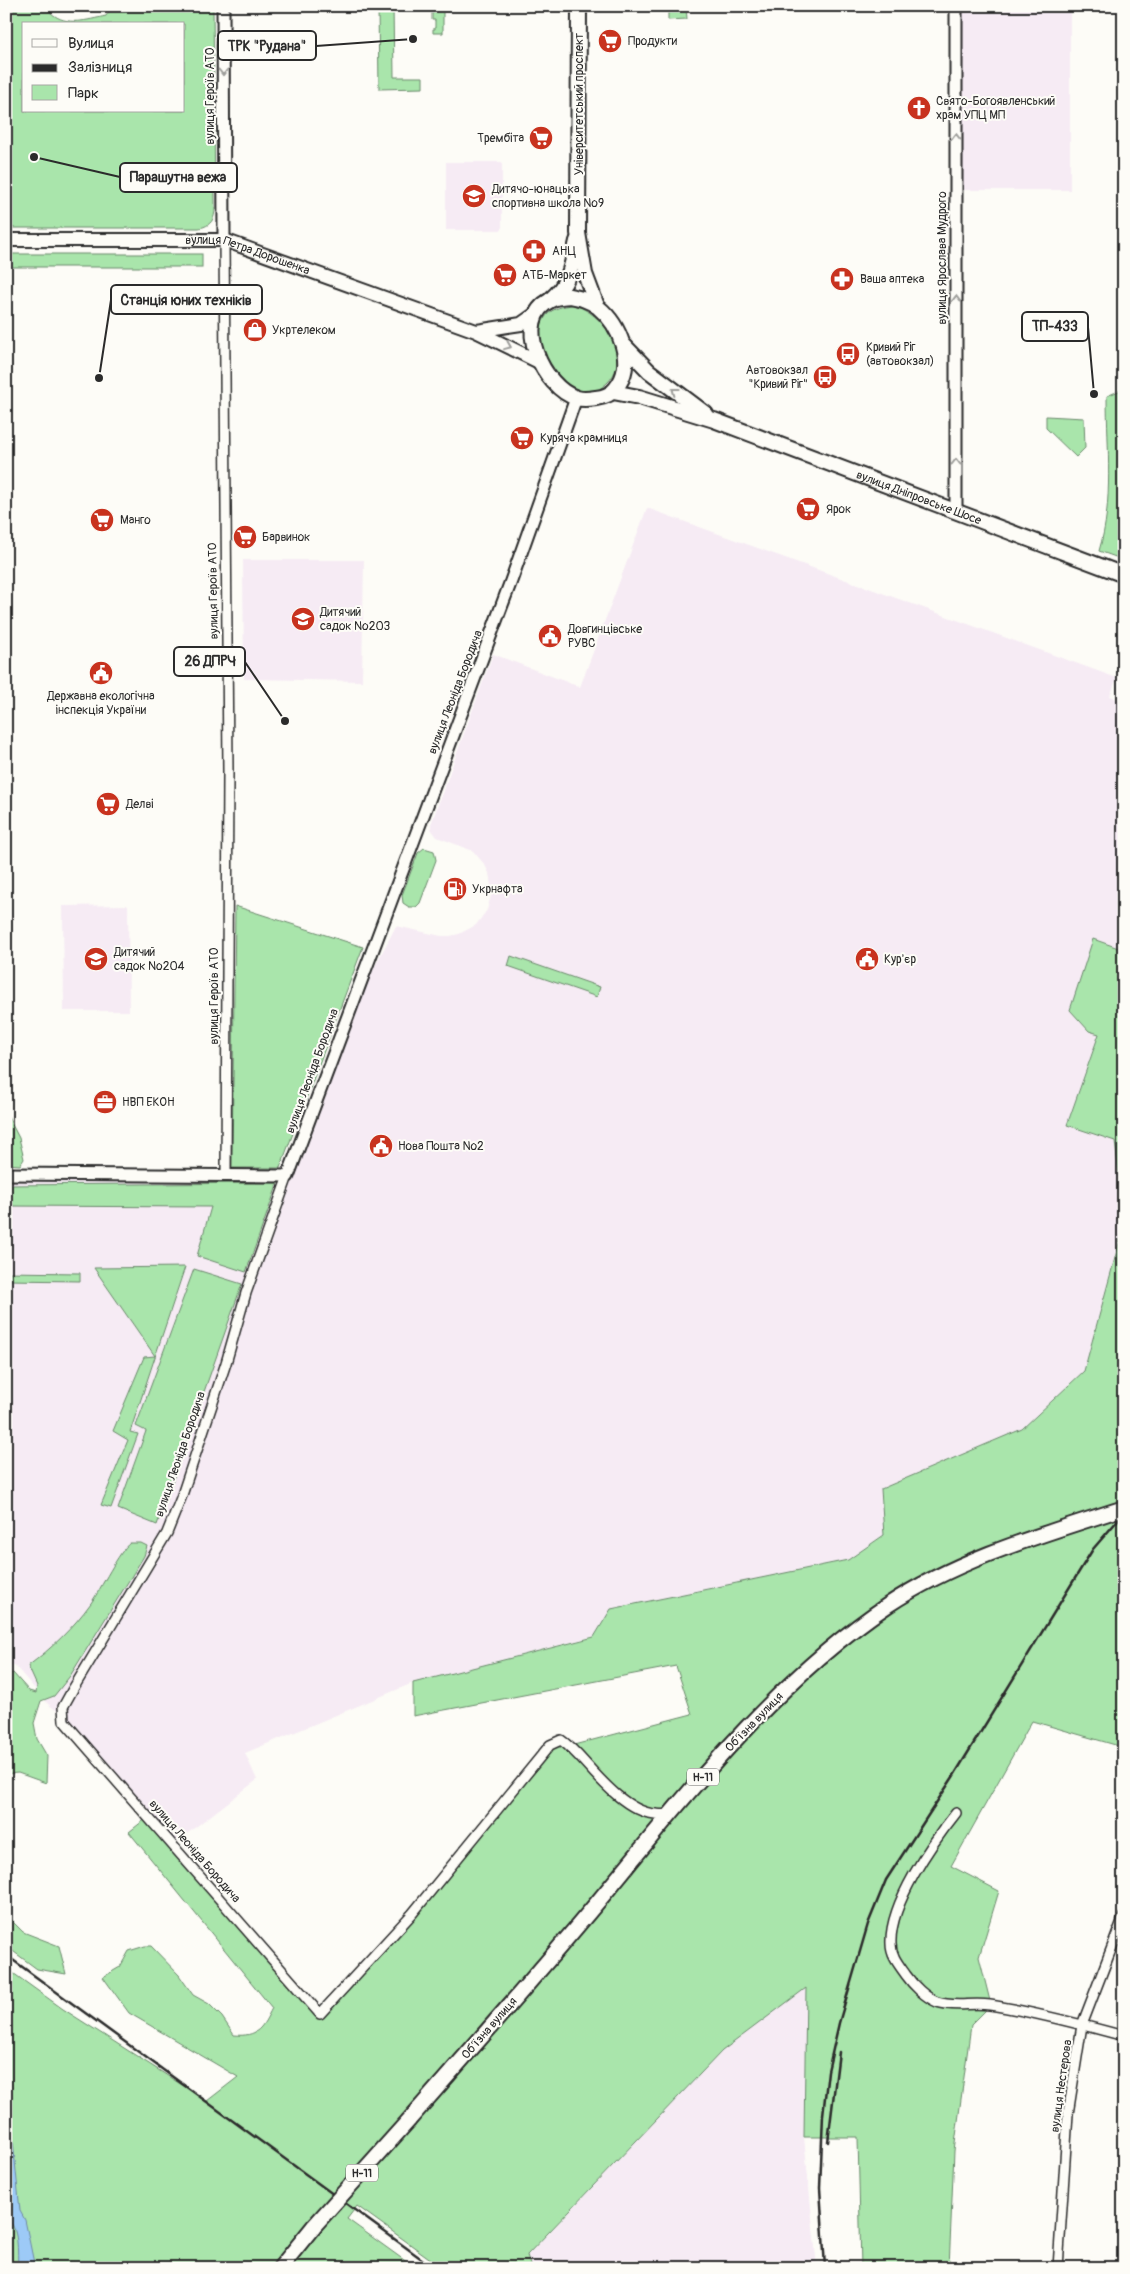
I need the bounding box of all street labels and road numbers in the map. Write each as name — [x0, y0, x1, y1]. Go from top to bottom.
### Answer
street label: Університетський проспект — [572, 33, 587, 175]
street label: вулиця Героїв АТО — [203, 47, 218, 144]
street label: вулиця Ярослава Мудрого — [935, 191, 950, 325]
street label: вулиця Петра Дорошенка — [185, 233, 312, 278]
street label: вулиця Дніпровське Шосе — [854, 467, 984, 528]
street label: вулиця Героїв АТО — [205, 542, 222, 640]
street label: вулиця Леоніда Бородича — [425, 628, 486, 756]
street label: вулиця Героїв АТО — [207, 947, 222, 1044]
street label: вулиця Леоніда Бородича — [283, 1006, 342, 1135]
street label: вулиця Леоніда Бородича — [152, 1389, 209, 1519]
street label: Обʼїзна вулиця — [722, 1689, 787, 1755]
road number: Н-11 — [687, 1768, 719, 1785]
street label: вулиця Леоніда Бородича — [146, 1797, 244, 1906]
street label: Обʼїзна вулиця — [458, 1994, 521, 2062]
street label: вулиця Нестерова — [1048, 2038, 1075, 2133]
road number: Н-11 — [346, 2164, 378, 2182]

